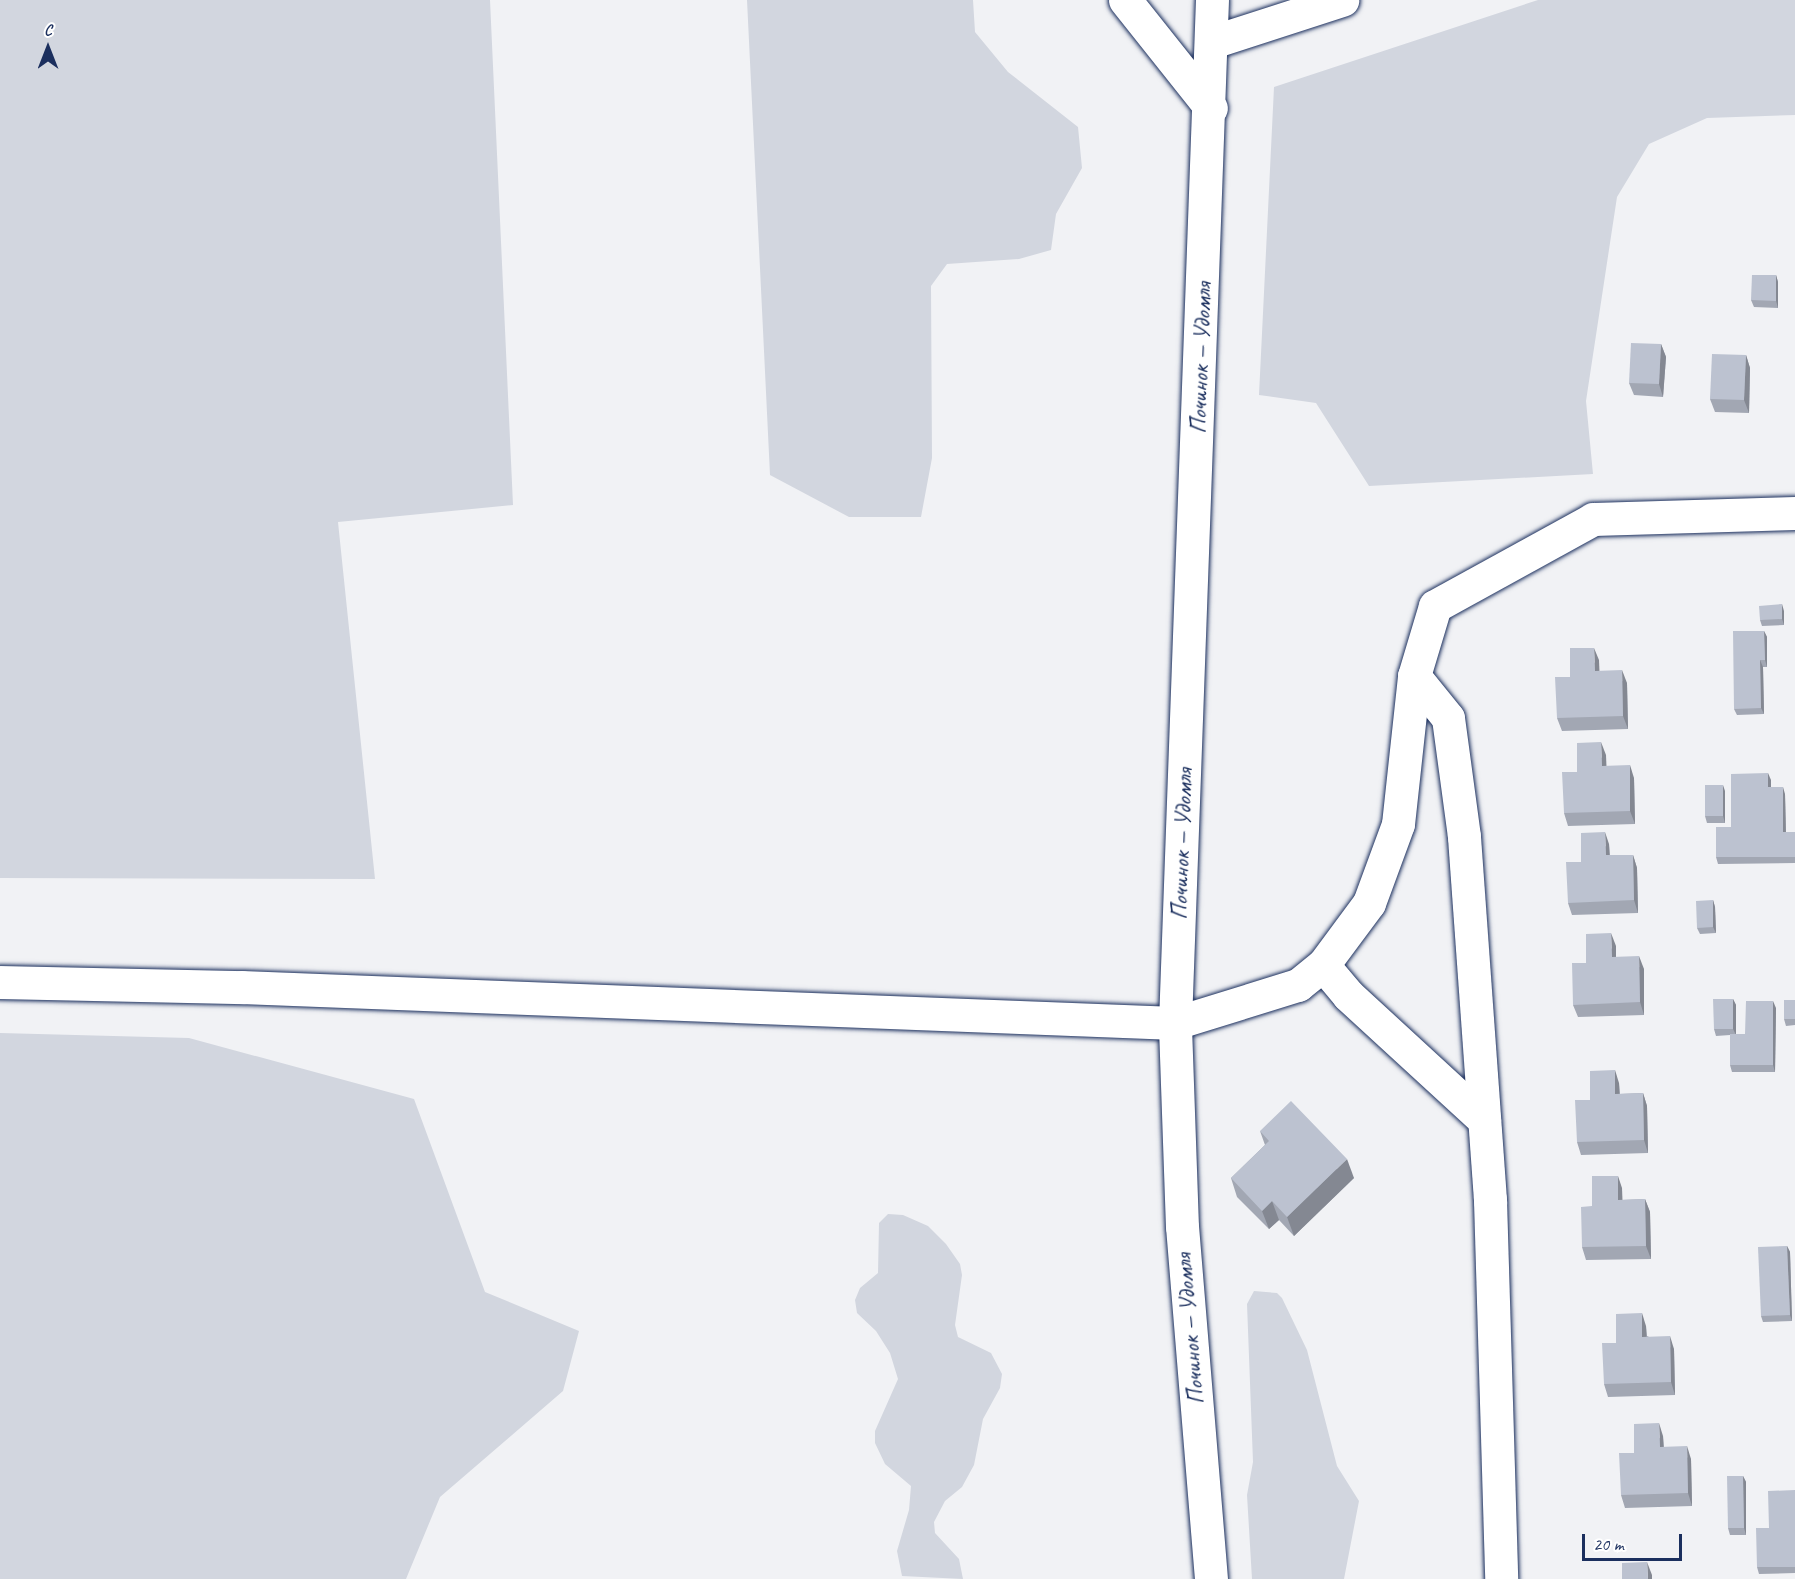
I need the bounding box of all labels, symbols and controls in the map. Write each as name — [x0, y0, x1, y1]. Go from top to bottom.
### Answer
north arrow — [18, 18, 78, 78]
text: С — [44, 20, 52, 40]
street label: Починок — Удомля — [1184, 282, 1218, 434]
street label: Починок — Удомля — [1165, 768, 1199, 920]
street label: Починок — Удомля — [1169, 1252, 1211, 1406]
scale bar — [1585, 1522, 1686, 1560]
text: 20 m — [1593, 1533, 1624, 1555]

